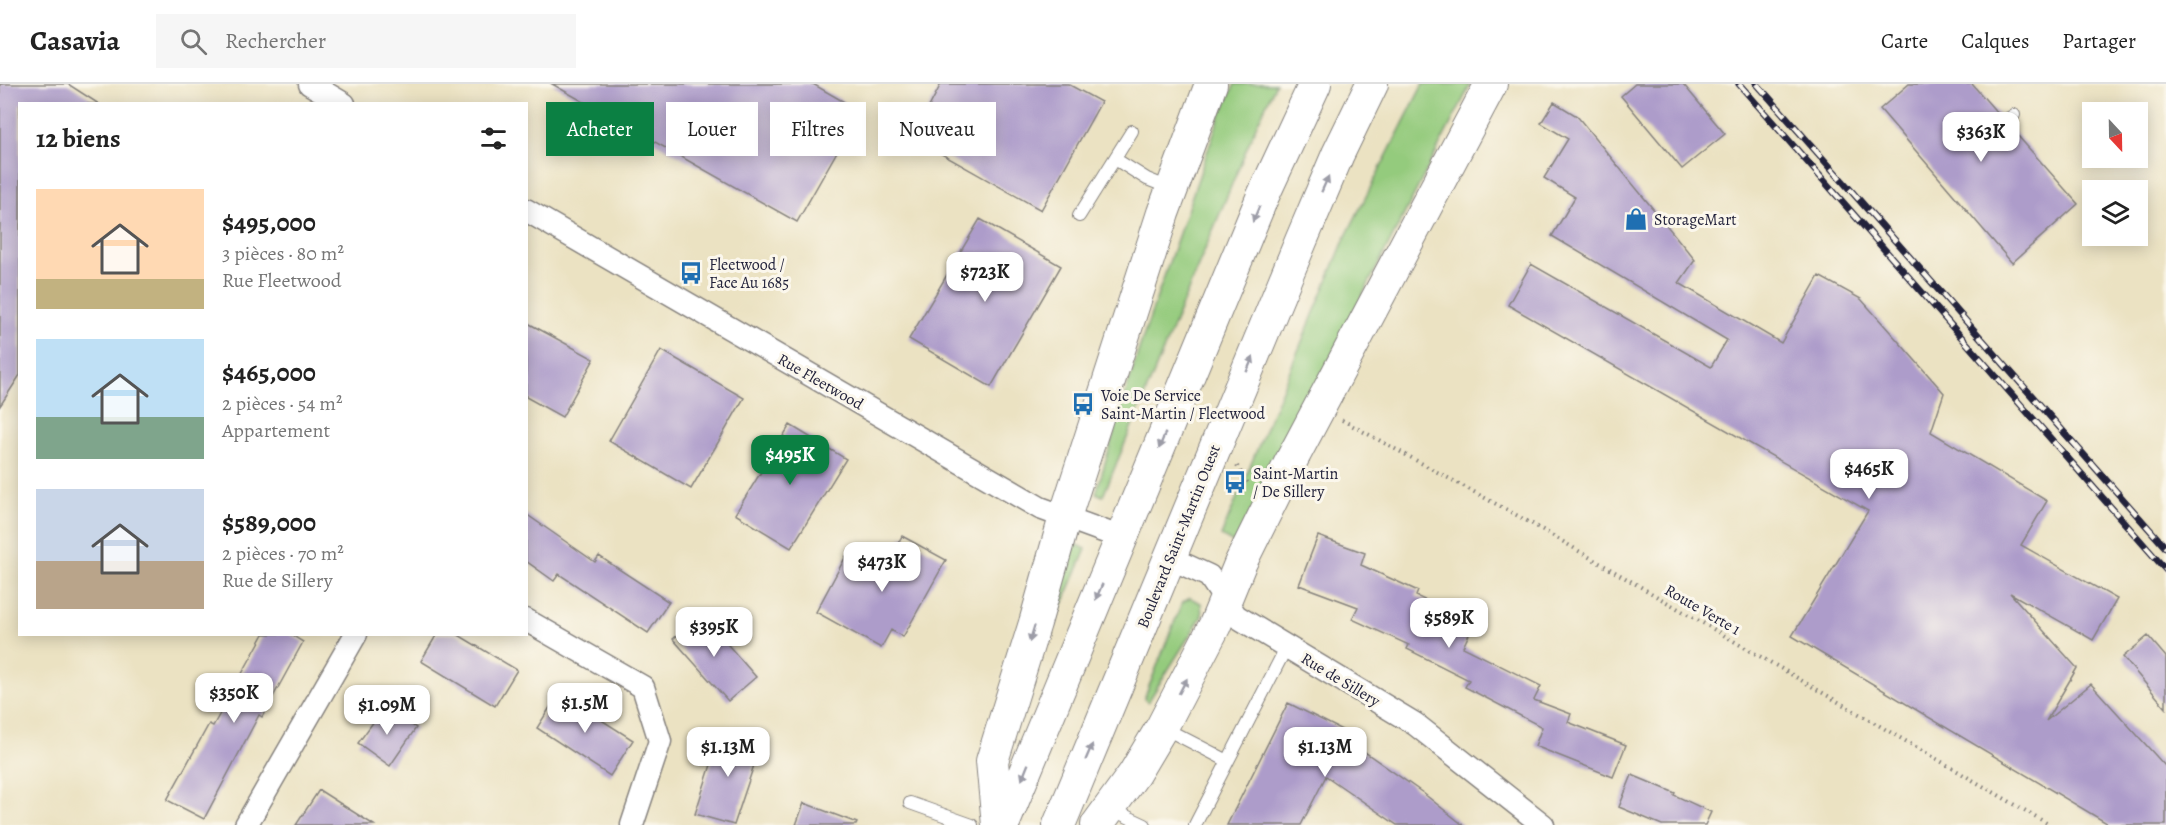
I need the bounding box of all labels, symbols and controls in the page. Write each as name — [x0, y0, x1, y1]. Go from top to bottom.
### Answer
search box — [156, 14, 576, 68]
text: Casavia — [30, 22, 120, 60]
icon: search — [177, 25, 210, 58]
text: Rechercher — [225, 26, 326, 56]
text: Carte — [1881, 27, 1928, 55]
text: Calques — [1961, 27, 2029, 55]
text: Partager — [2062, 27, 2136, 55]
chip: Acheter — [546, 102, 654, 156]
chip: Louer — [666, 102, 758, 156]
chip: Filtres — [770, 102, 866, 156]
chip: Nouveau — [878, 102, 996, 156]
north arrow — [2082, 102, 2148, 168]
map controls — [2082, 102, 2148, 246]
pin: $363K — [1939, 112, 2023, 163]
text: $363K — [1957, 118, 2006, 145]
text: 12 biens — [36, 121, 121, 156]
icon: filters — [477, 122, 510, 155]
one-way arrow — [1320, 175, 1330, 193]
button: layers — [2082, 180, 2148, 246]
text: $495,000 — [222, 205, 316, 240]
one-way arrow — [1251, 205, 1261, 223]
shop icon: StorageMart — [1623, 206, 1649, 232]
place label: StorageMart — [1654, 209, 1737, 231]
icon: home — [84, 213, 156, 285]
text: 3 pièces · 80 m² — [222, 240, 344, 267]
pin: $723K — [943, 252, 1027, 303]
place label: Fleetwood / Face Au 1685 — [709, 254, 789, 294]
text: $723K — [960, 258, 1010, 285]
bus stop icon: Fleetwood / Face Au 1685 — [678, 260, 704, 286]
text: Rue Fleetwood — [222, 267, 341, 294]
street label: Rue Fleetwood — [774, 348, 868, 415]
text: $465,000 — [222, 355, 316, 390]
one-way arrow — [1246, 355, 1255, 373]
icon: home — [84, 363, 156, 435]
place label: Voie De Service Saint-Martin / Fleetwood — [1100, 385, 1266, 425]
text: 2 pièces · 54 m² — [222, 390, 343, 417]
bus stop icon: Voie De Service Saint-Martin / Fleetwood — [1070, 391, 1096, 417]
text: Appartement — [222, 417, 330, 444]
one-way arrow — [1157, 433, 1167, 451]
pin: $495K — [748, 435, 832, 486]
text: $495K — [765, 441, 815, 468]
street label: Boulevard Saint-Martin Ouest — [1132, 441, 1226, 631]
pin: $465K — [1827, 449, 1911, 500]
text: $465K — [1844, 455, 1894, 482]
place label: Saint-Martin / De Sillery — [1253, 463, 1339, 503]
bus stop icon: Saint-Martin / De Sillery — [1222, 469, 1248, 495]
text: $589,000 — [222, 505, 316, 540]
icon: home — [84, 513, 156, 585]
text: 2 pièces · 70 m² — [222, 540, 344, 567]
pin: $473K — [840, 542, 924, 593]
text: $473K — [858, 548, 907, 575]
text: Rue de Sillery — [222, 567, 333, 594]
street label: Route Verte 1 — [1660, 579, 1745, 641]
one-way arrow — [1095, 583, 1104, 600]
pin: $589K — [1407, 598, 1491, 649]
text: $589K — [1424, 604, 1474, 631]
pin: $395K — [672, 607, 756, 658]
text: $395K — [690, 613, 738, 640]
one-way arrow — [1027, 625, 1036, 643]
street label: Rue de Sillery — [1297, 648, 1385, 713]
pin: $350K — [192, 673, 276, 724]
one-way arrow — [1178, 677, 1188, 694]
text: $350K — [209, 679, 259, 706]
pin: $1.5M — [543, 683, 627, 734]
pin: $1.09M — [338, 685, 436, 736]
text: $1.5M — [561, 689, 609, 716]
text: $1.09M — [358, 691, 416, 718]
pin: $1.13M — [679, 727, 777, 778]
pin: $1.13M — [1276, 727, 1374, 778]
text: $1.13M — [701, 733, 755, 760]
text: $1.13M — [1298, 733, 1352, 760]
one-way arrow — [1084, 742, 1094, 760]
one-way arrow — [1020, 763, 1030, 781]

